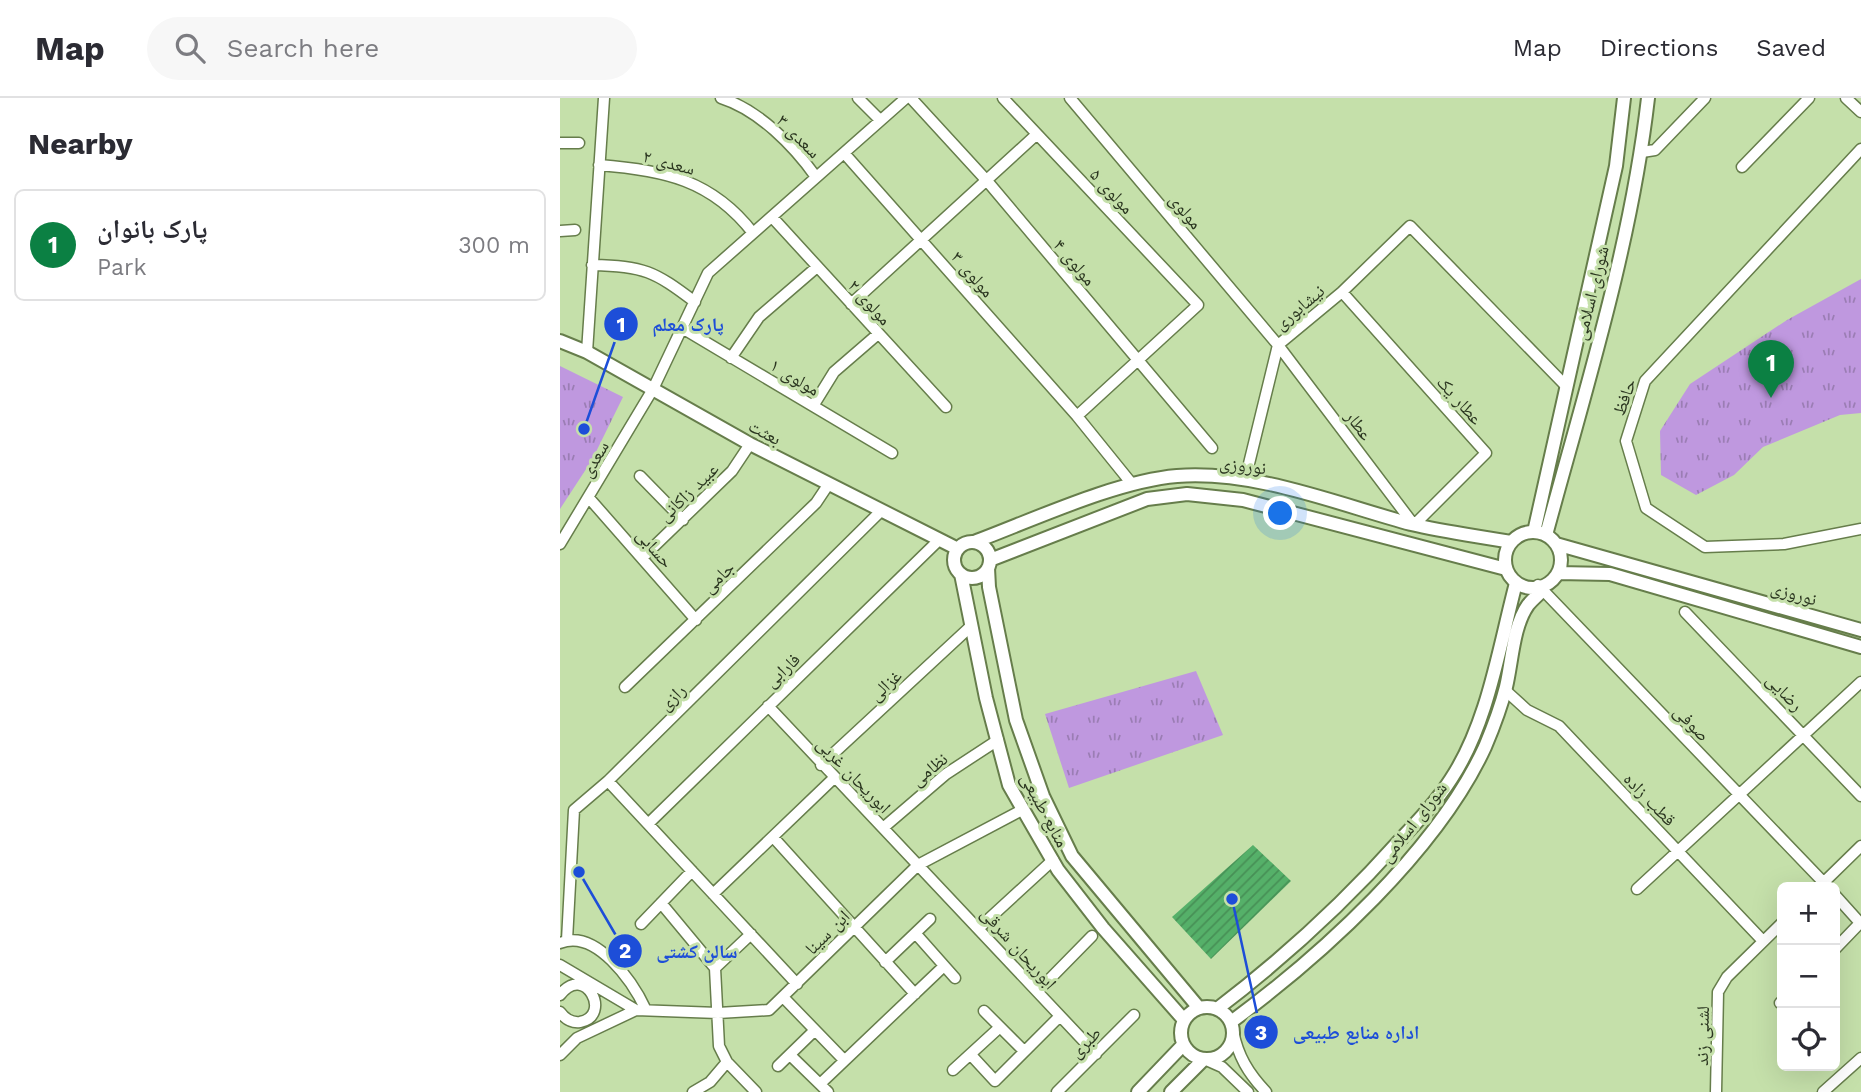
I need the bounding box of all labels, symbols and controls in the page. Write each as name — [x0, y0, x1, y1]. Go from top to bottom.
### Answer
search box — [147, 17, 637, 80]
text: Map — [35, 29, 105, 68]
icon: search — [171, 29, 209, 67]
text: Search here — [227, 33, 379, 63]
text: Map — [1513, 34, 1562, 62]
text: Directions — [1600, 34, 1718, 62]
text: Saved — [1756, 34, 1826, 62]
street label: سعدی ۳ — [772, 110, 825, 163]
text: Nearby — [28, 126, 133, 161]
street label: سعدی ۲ — [640, 145, 697, 180]
street label: مولوی ۵ — [1085, 164, 1138, 219]
street label: مولوی — [1164, 189, 1207, 234]
text: پارک بانوان — [97, 214, 207, 244]
text: 1 — [48, 232, 58, 259]
text: 300 m — [458, 232, 530, 259]
street label: مولوی ۴ — [1049, 234, 1100, 290]
street label: شورای اسلامی — [1569, 244, 1614, 343]
street label: مولوی ۳ — [947, 247, 999, 302]
text: Park — [97, 254, 146, 281]
street label: مولوی ۲ — [843, 275, 896, 330]
street label: نیشابوری — [1270, 280, 1329, 335]
callout: پارک معلم — [604, 304, 738, 344]
text: 1 — [616, 312, 626, 337]
text: پارک معلم — [652, 313, 724, 337]
pin: 1 — [1748, 340, 1794, 398]
street label: مولوی ۱ — [766, 354, 824, 401]
street label: عطار یک — [1432, 371, 1487, 429]
street label: حافظ — [1608, 376, 1640, 418]
street label: عطار — [1340, 405, 1377, 444]
street label: بعثت — [745, 415, 785, 450]
street label: سعدی — [575, 437, 614, 482]
street label: نوروزی — [1218, 452, 1268, 479]
street label: عبید زاکانی — [653, 458, 723, 527]
your location — [1263, 496, 1297, 530]
street label: حسابی — [631, 524, 678, 573]
street label: جامی — [698, 557, 739, 598]
street label: نوروزی — [1768, 576, 1819, 611]
street label: فارابی — [760, 648, 805, 692]
street label: غزالی — [864, 665, 906, 706]
street label: رضایی — [1761, 669, 1808, 716]
street label: رازی — [654, 679, 691, 715]
street label: صوفی — [1669, 700, 1714, 746]
street label: ابوریحان غربی — [812, 733, 895, 818]
street label: نظامی — [906, 748, 952, 791]
street label: قطب زاده — [1619, 768, 1680, 830]
street label: منابع طبیعی — [1015, 769, 1073, 852]
street label: شورای اسلامی — [1375, 778, 1452, 867]
map controls — [1777, 882, 1840, 1071]
button: + — [1777, 882, 1840, 945]
street label: ابوریحان شرقی — [976, 903, 1061, 994]
street label: ابن سینا — [800, 905, 854, 959]
callout: سالن کشتی — [608, 931, 752, 971]
text: 2 — [619, 938, 631, 963]
text: سالن کشتی — [656, 940, 738, 963]
button: − — [1777, 945, 1840, 1008]
street label: لشنی زند — [1691, 1006, 1714, 1066]
button: locate — [1777, 1008, 1840, 1071]
callout: اداره منابع طبیعی — [1243, 1012, 1433, 1052]
text: 3 — [1255, 1020, 1267, 1045]
text: اداره منابع طبیعی — [1293, 1021, 1419, 1045]
street label: طبری — [1065, 1022, 1106, 1063]

